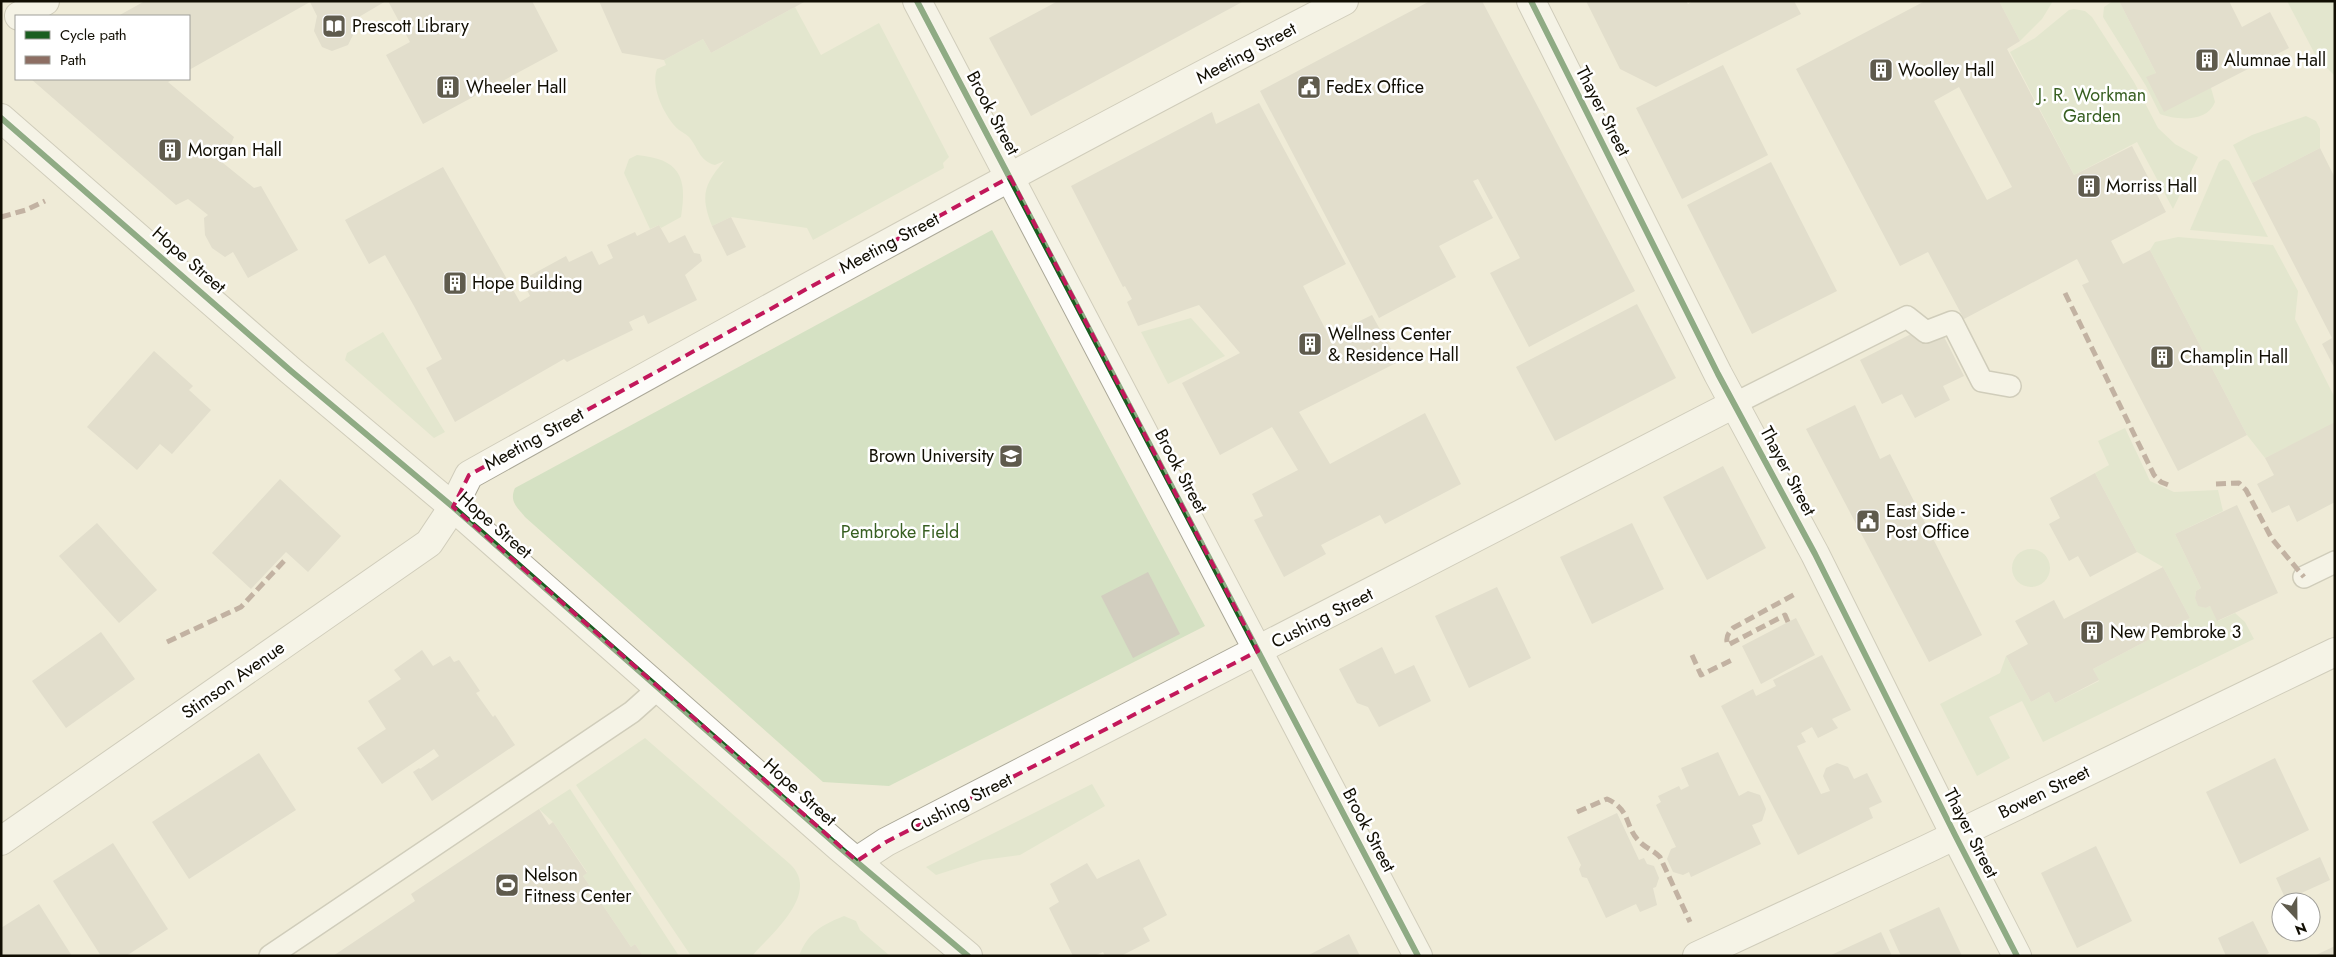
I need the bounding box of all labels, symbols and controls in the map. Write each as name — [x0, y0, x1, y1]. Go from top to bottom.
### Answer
library icon: Prescott Library — [321, 13, 347, 39]
place label: Prescott Library — [352, 13, 469, 39]
legend — [15, 15, 190, 80]
street label: Meeting Street — [1191, 15, 1301, 90]
text: Cycle path — [60, 24, 127, 46]
building icon: Alumnae Hall — [2194, 47, 2220, 73]
place label: Alumnae Hall — [2224, 47, 2326, 73]
text: Path — [60, 49, 86, 71]
building icon: Woolley Hall — [1868, 57, 1894, 83]
place label: Woolley Hall — [1898, 57, 1994, 83]
street label: Thayer Street — [1569, 62, 1637, 161]
street label: Brook Street — [960, 66, 1026, 160]
building icon: Wheeler Hall — [435, 74, 461, 100]
place label: Wheeler Hall — [466, 74, 567, 100]
public building icon: FedEx Office — [1296, 74, 1322, 100]
place label: FedEx Office — [1326, 74, 1424, 100]
park label: J. R. Workman Garden — [2036, 82, 2146, 129]
building icon: Morgan Hall — [157, 137, 183, 163]
place label: Morgan Hall — [188, 137, 282, 163]
building icon: Morriss Hall — [2076, 173, 2102, 199]
place label: Morriss Hall — [2106, 173, 2197, 199]
street label: Meeting Street — [834, 205, 944, 280]
street label: Hope Street — [146, 220, 232, 300]
building icon: Hope Building — [442, 270, 468, 296]
place label: Hope Building — [472, 270, 583, 296]
place label: Wellness Center & Residence Hall — [1328, 321, 1459, 368]
building icon: Wellness Center & Residence Hall — [1297, 331, 1323, 357]
building icon: Champlin Hall — [2149, 344, 2175, 370]
place label: Champlin Hall — [2180, 344, 2288, 370]
street label: Meeting Street — [480, 401, 589, 477]
street label: Thayer Street — [1754, 422, 1823, 521]
street label: Brook Street — [1148, 424, 1214, 518]
place label: Brown University — [869, 443, 994, 469]
school or university icon: Brown University — [998, 443, 1024, 469]
street label: Hope Street — [452, 485, 538, 565]
place label: East Side - Post Office — [1886, 498, 1969, 545]
public building icon: East Side - Post Office — [1855, 508, 1881, 534]
park label: Pembroke Field — [841, 519, 959, 545]
street label: Cushing Street — [1267, 581, 1378, 655]
building icon: New Pembroke 3 — [2079, 619, 2105, 645]
place label: New Pembroke 3 — [2110, 619, 2242, 645]
street label: Stimson Avenue — [176, 635, 290, 725]
street label: Hope Street — [758, 752, 843, 832]
street label: Bowen Street — [1994, 758, 2095, 825]
street label: Cushing Street — [906, 766, 1017, 840]
street label: Brook Street — [1336, 783, 1402, 877]
street label: Thayer Street — [1937, 784, 2005, 883]
place label: Nelson Fitness Center — [524, 862, 632, 909]
sports icon: Nelson Fitness Center — [494, 872, 520, 898]
north arrow — [2271, 892, 2321, 942]
text: N — [2292, 918, 2310, 940]

